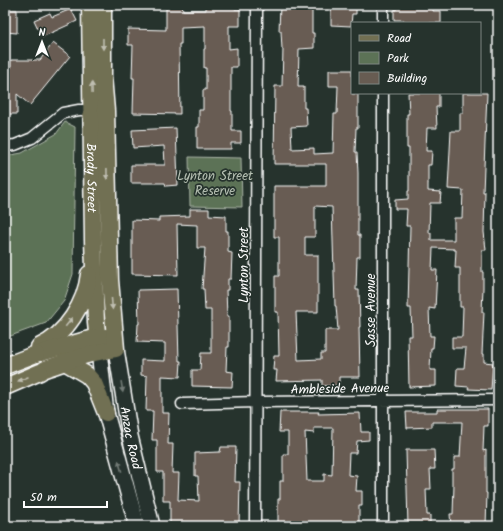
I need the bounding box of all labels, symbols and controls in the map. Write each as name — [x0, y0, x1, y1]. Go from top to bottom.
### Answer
north arrow — [22, 22, 62, 62]
legend — [351, 22, 481, 94]
text: N — [39, 24, 46, 42]
text: Road — [387, 29, 412, 48]
one-way arrow — [100, 38, 106, 51]
text: Park — [387, 49, 409, 68]
text: Building — [387, 69, 427, 88]
one-way arrow — [88, 82, 95, 94]
street label: Brady Street — [80, 143, 102, 214]
park label: Lynton Street Reserve — [177, 166, 254, 202]
one-way arrow — [104, 168, 110, 181]
street label: Lynton Street — [234, 226, 255, 303]
street label: Sasse Avenue — [361, 273, 382, 347]
one-way arrow — [108, 298, 115, 310]
one-way arrow — [64, 317, 73, 328]
one-way arrow — [17, 376, 28, 382]
street label: Ambleside Avenue — [291, 378, 390, 401]
one-way arrow — [119, 381, 125, 393]
street label: Anzac Road — [113, 405, 147, 472]
one-way arrow — [117, 460, 123, 472]
scale bar — [24, 483, 107, 509]
text: 50 m — [30, 488, 57, 507]

